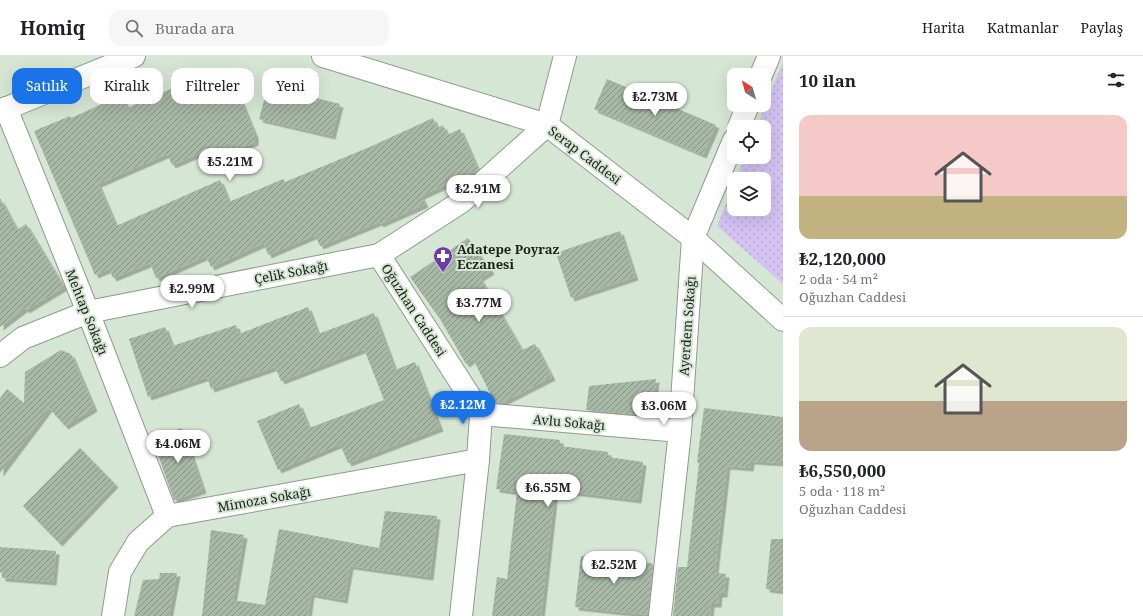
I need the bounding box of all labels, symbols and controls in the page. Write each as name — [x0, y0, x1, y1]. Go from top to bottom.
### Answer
search box — [109, 10, 389, 46]
text: Homiq — [20, 15, 85, 41]
icon: search — [123, 17, 145, 39]
text: Burada ara — [155, 18, 235, 38]
text: Harita — [922, 18, 965, 37]
text: Katmanlar — [987, 18, 1058, 37]
text: Paylaş — [1080, 18, 1123, 37]
chip: Satılık — [12, 68, 82, 104]
chip: Kiralık — [90, 68, 163, 104]
chip: Filtreler — [171, 68, 254, 104]
chip: Yeni — [262, 68, 319, 104]
north arrow — [727, 68, 771, 112]
map controls — [727, 68, 771, 216]
text: 10 ilan — [799, 69, 856, 92]
icon: filters — [1105, 69, 1127, 91]
pin: ₺2.73M — [622, 83, 688, 117]
text: ₺2.73M — [632, 87, 678, 105]
button: locate — [727, 120, 771, 164]
street label: Serap Caddesi — [545, 122, 625, 188]
icon: home — [927, 141, 999, 213]
pin: ₺5.21M — [197, 148, 263, 182]
text: ₺5.21M — [207, 152, 253, 170]
button: layers — [727, 172, 771, 216]
pin: ₺2.91M — [445, 175, 511, 209]
text: ₺2.91M — [455, 179, 501, 197]
place label: Adatepe Poyraz Eczanesi — [457, 240, 560, 273]
pharmacy icon: Adatepe Poyraz Eczanesi — [432, 245, 454, 273]
text: ₺2,120,000 — [799, 247, 886, 270]
street label: Çelik Sokağı — [253, 256, 329, 288]
street label: Oğuzhan Caddesi — [377, 260, 451, 360]
street label: Mehtap Sokağı — [62, 266, 112, 358]
text: 2 oda · 54 m² — [799, 270, 878, 288]
pin: ₺2.99M — [159, 275, 225, 309]
street label: Ayerdem Sokağı — [675, 275, 699, 377]
text: ₺2.99M — [169, 279, 215, 297]
text: Oğuzhan Caddesi — [799, 288, 906, 306]
pin: ₺3.77M — [446, 289, 512, 323]
text: ₺3.77M — [456, 293, 502, 311]
icon: home — [927, 353, 999, 425]
pin: ₺2.12M — [430, 391, 496, 425]
pin: ₺3.06M — [631, 392, 697, 426]
text: ₺2.12M — [440, 395, 486, 413]
text: ₺3.06M — [641, 396, 687, 414]
street label: Avlu Sokağı — [532, 410, 606, 434]
pin: ₺4.06M — [145, 430, 211, 464]
text: ₺4.06M — [155, 434, 201, 452]
text: ₺6,550,000 — [799, 459, 886, 482]
pin: ₺6.55M — [515, 474, 581, 508]
text: ₺6.55M — [525, 478, 571, 496]
street label: Mimoza Sokağı — [216, 482, 312, 516]
text: 5 oda · 118 m² — [799, 482, 885, 500]
text: Oğuzhan Caddesi — [799, 500, 906, 518]
pin: ₺2.52M — [581, 551, 647, 585]
text: ₺2.52M — [591, 555, 637, 573]

